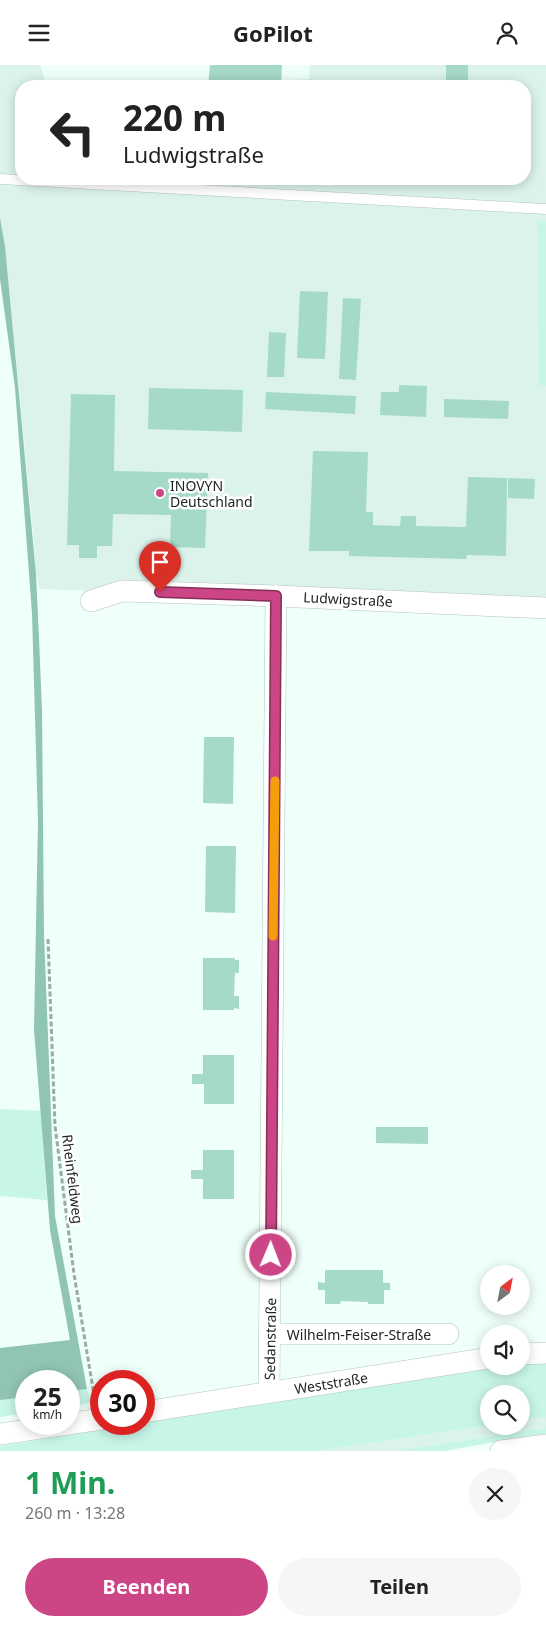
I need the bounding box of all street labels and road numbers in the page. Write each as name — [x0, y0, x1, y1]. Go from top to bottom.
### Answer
street label: Ludwigstraße — [303, 587, 393, 611]
street label: Rheinfeldweg — [58, 1133, 88, 1225]
street label: Sedanstraße — [260, 1297, 280, 1380]
street label: Wilhelm-Feiser-Straße — [287, 1325, 431, 1344]
street label: Weststraße — [293, 1368, 369, 1398]

